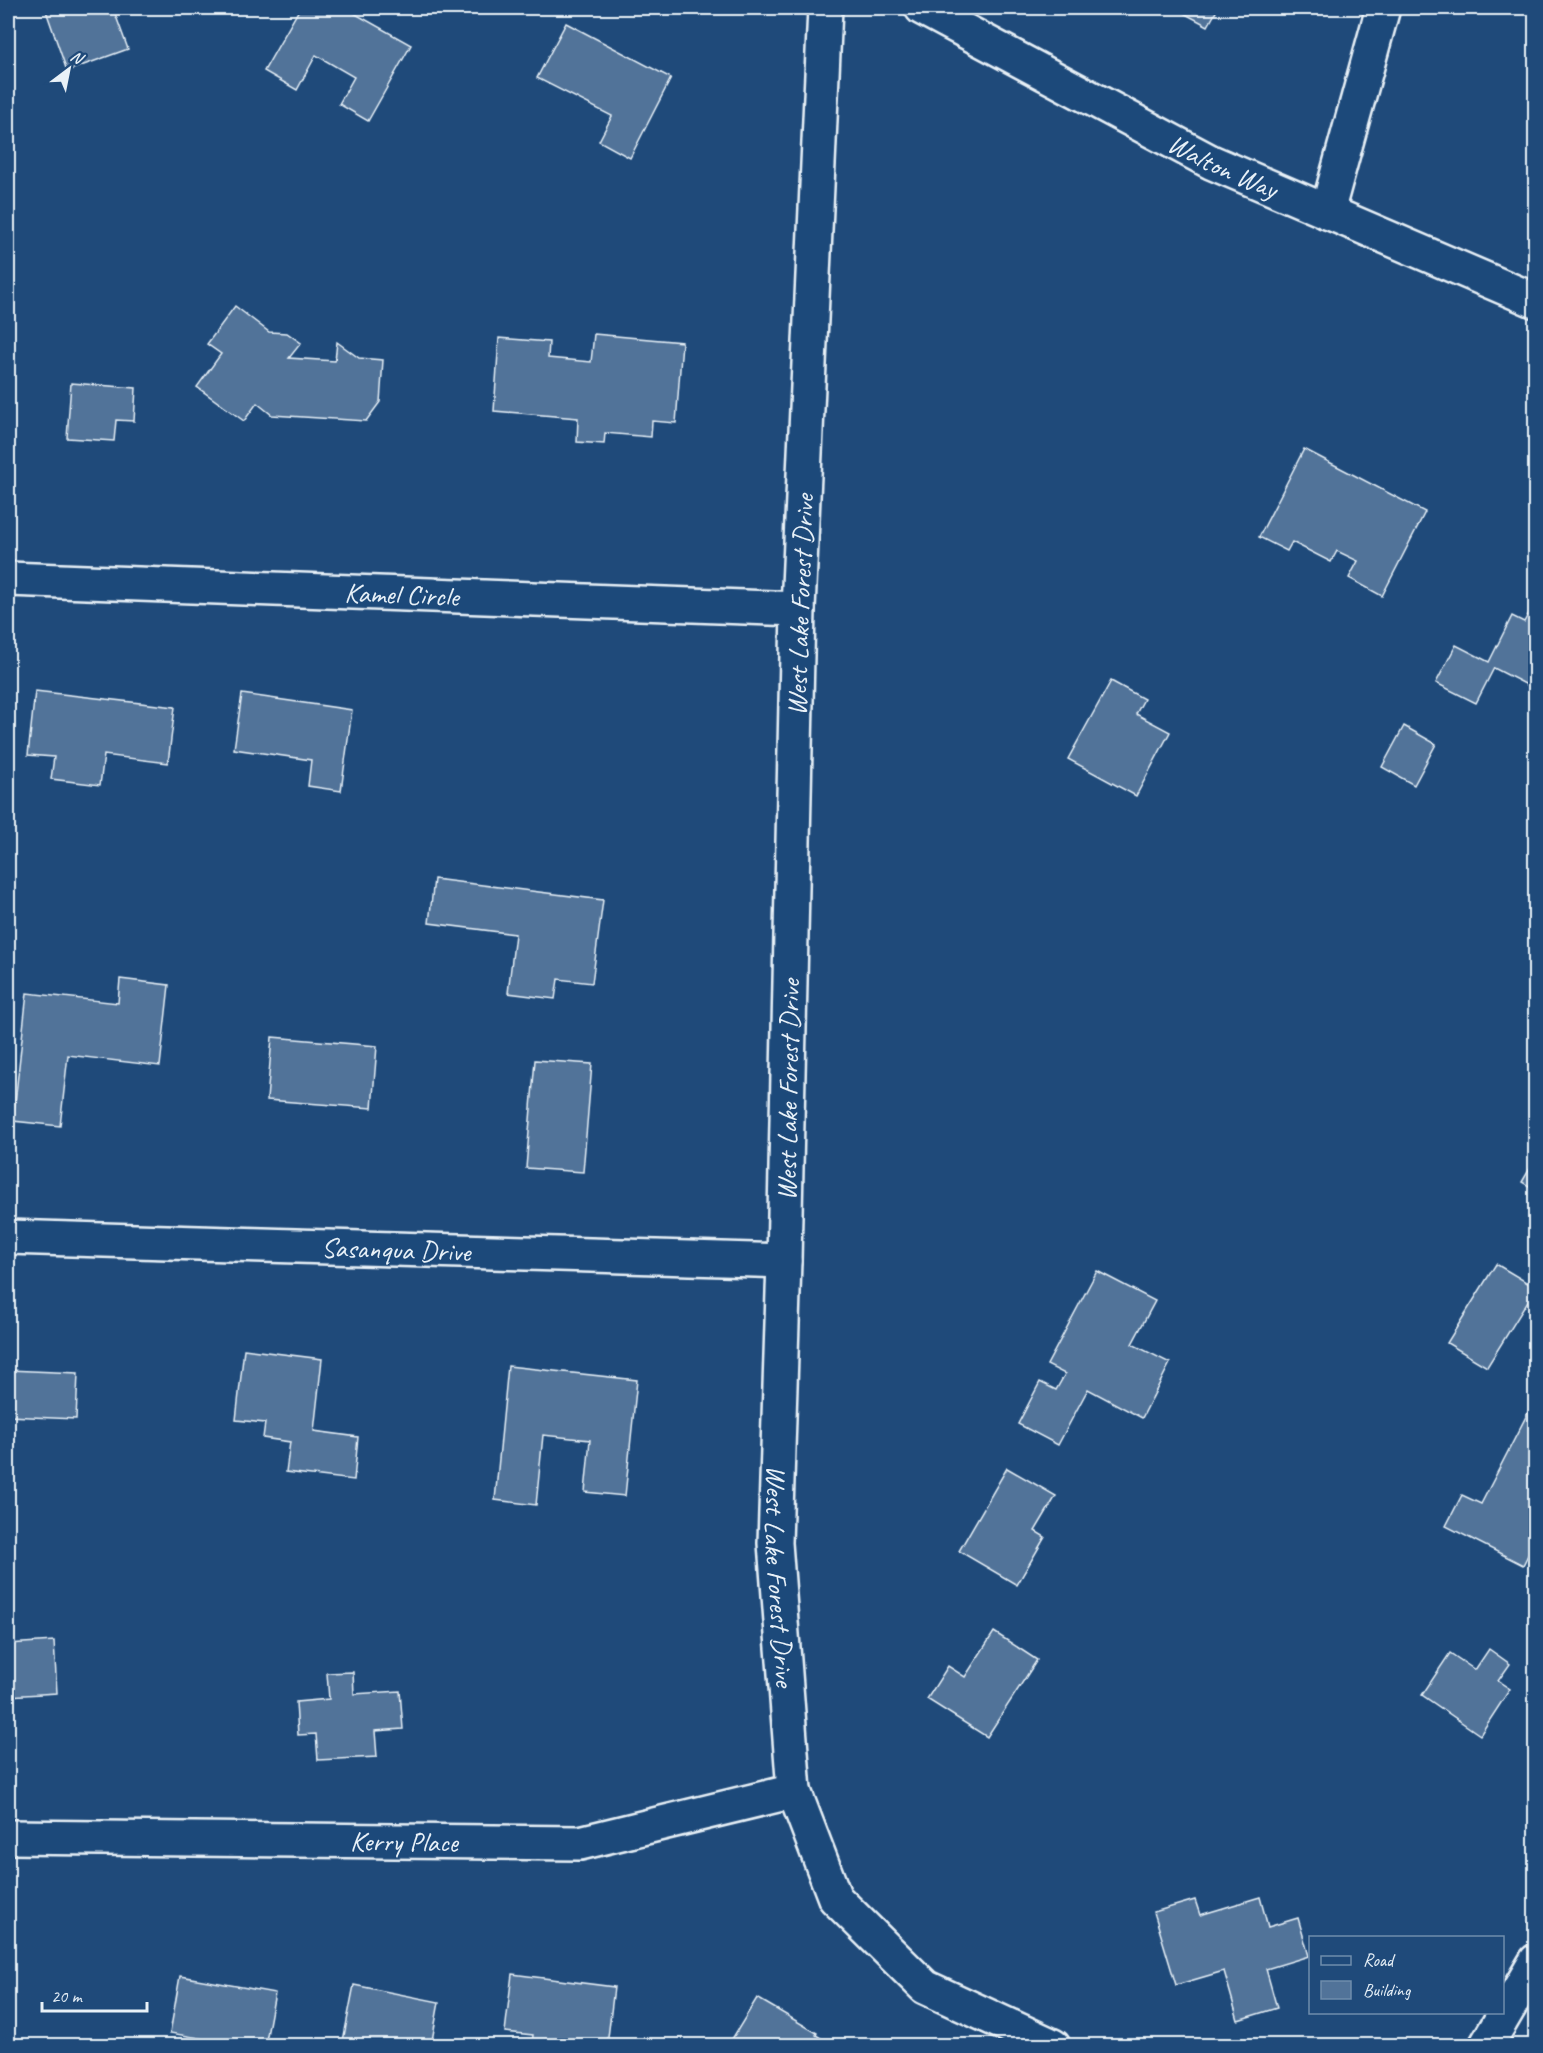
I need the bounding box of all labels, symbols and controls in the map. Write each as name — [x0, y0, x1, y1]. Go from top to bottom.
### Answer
north arrow — [39, 39, 99, 99]
text: N — [67, 46, 89, 70]
street label: Walton Way — [1162, 125, 1285, 207]
street label: West Lake Forest Drive — [779, 492, 821, 716]
street label: Kamel Circle — [344, 574, 461, 614]
street label: West Lake Forest Drive — [769, 977, 807, 1201]
street label: Sasanqua Drive — [321, 1229, 473, 1269]
street label: West Lake Forest Drive — [757, 1465, 804, 1690]
street label: Kerry Place — [350, 1823, 460, 1859]
legend — [1309, 1936, 1504, 2014]
text: Road — [1363, 1949, 1396, 1971]
scale bar — [42, 1975, 147, 2013]
text: Building — [1363, 1979, 1412, 2001]
text: 20 m — [51, 1985, 84, 2007]

